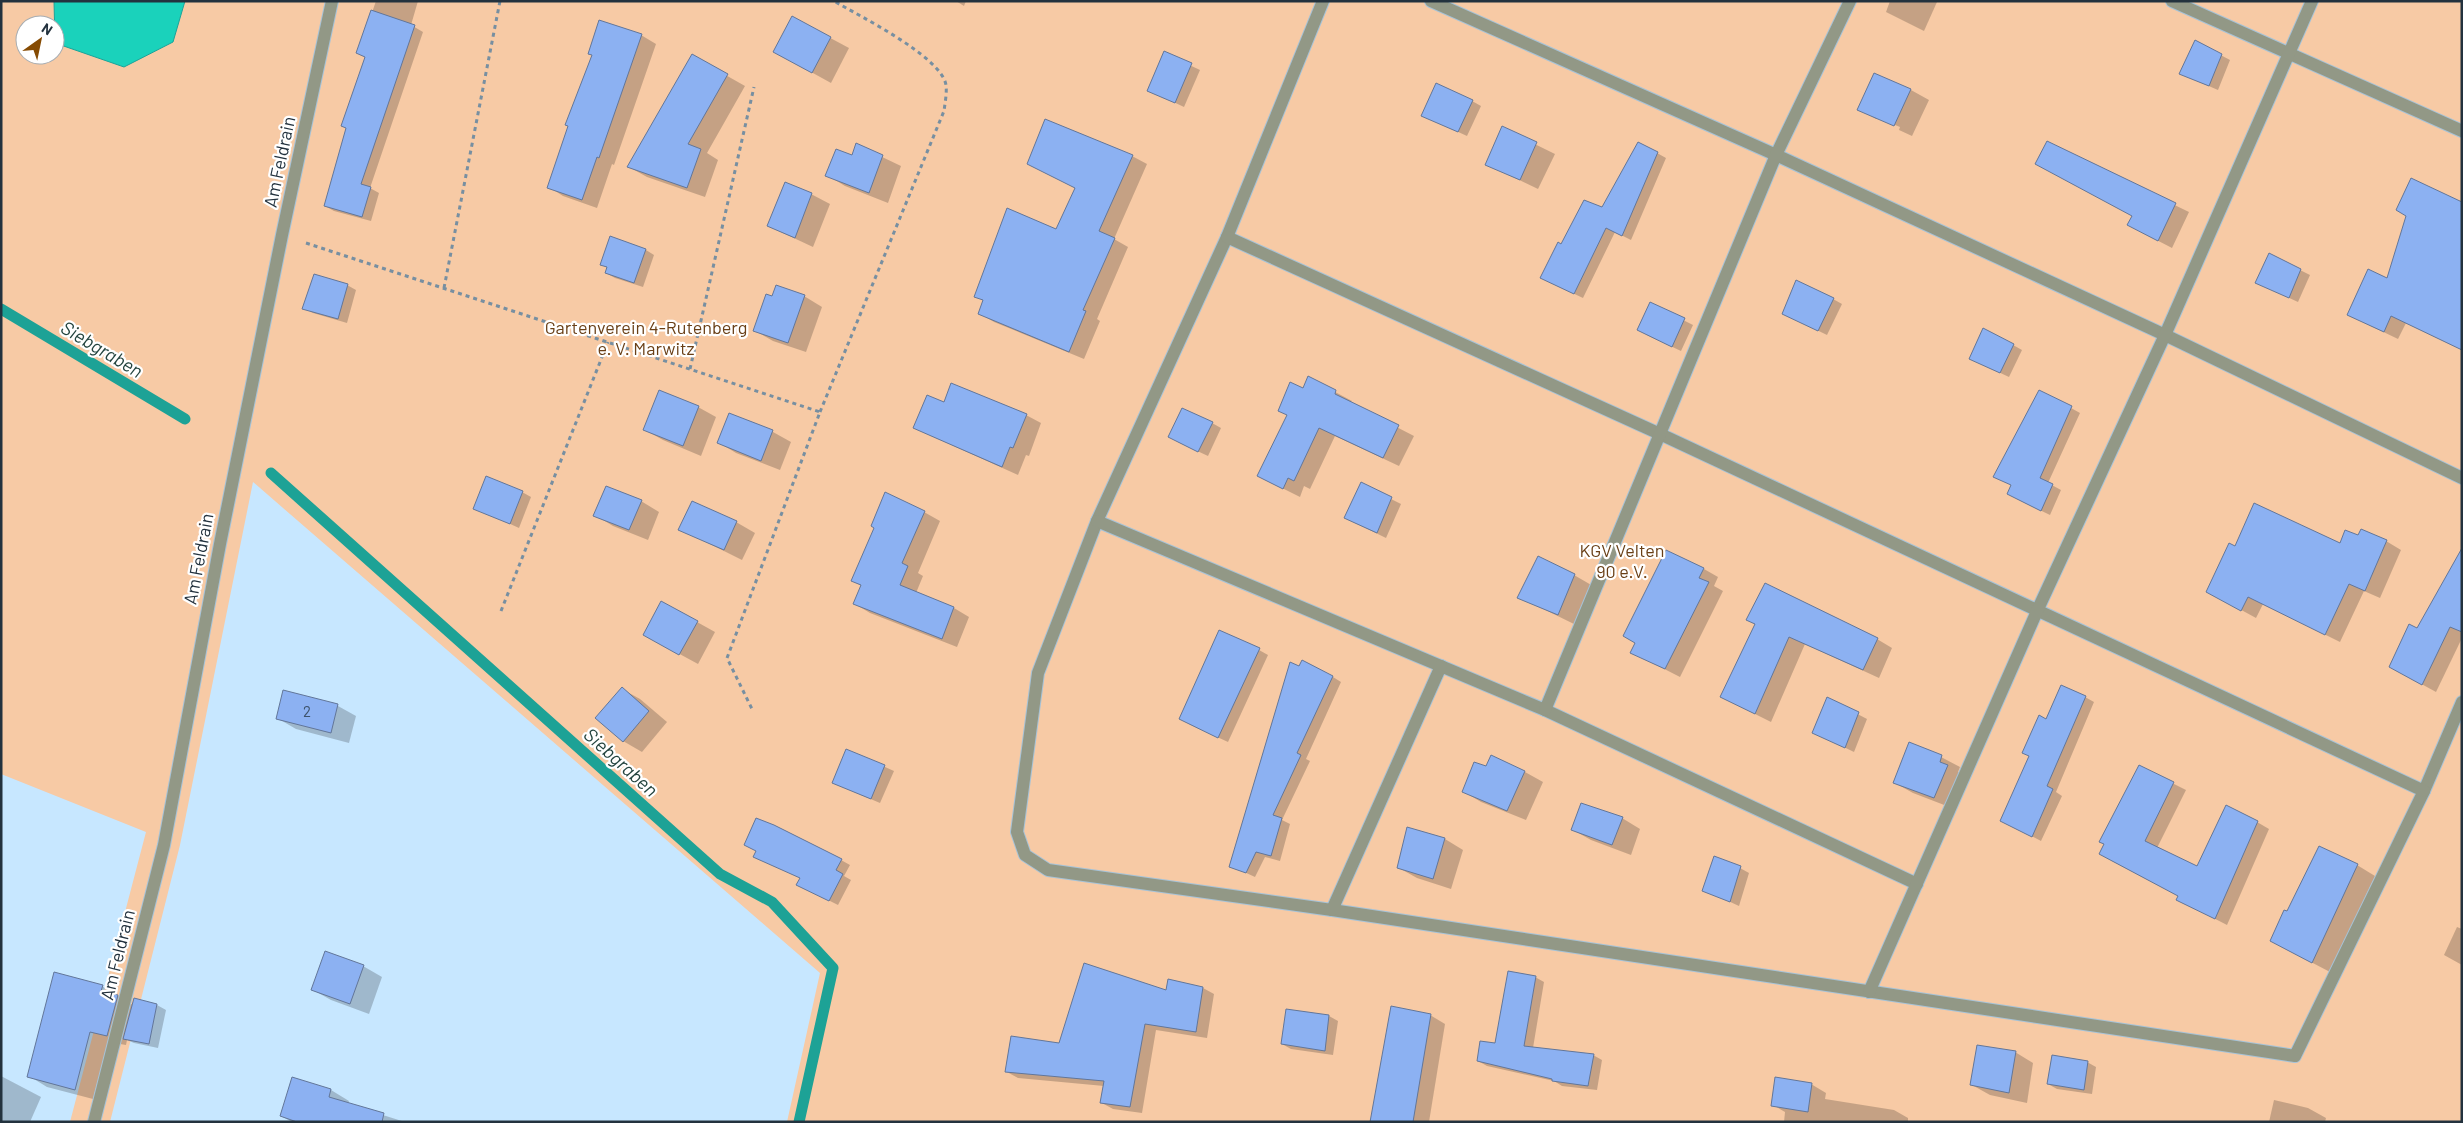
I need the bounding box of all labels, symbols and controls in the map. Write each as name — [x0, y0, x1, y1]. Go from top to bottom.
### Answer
north arrow — [15, 15, 65, 65]
text: N — [39, 19, 56, 38]
street label: Am Feldrain — [259, 114, 299, 209]
water label: Siebgraben — [57, 315, 147, 382]
park label: Gartenverein 4-Rutenberg e. V. Marwitz — [545, 316, 747, 359]
street label: Am Feldrain — [178, 511, 218, 606]
park label: KGV Velten 90 e.V. — [1580, 539, 1664, 582]
house number: 2 — [303, 702, 311, 720]
water label: Siebgraben — [580, 722, 663, 801]
street label: Am Feldrain — [95, 907, 139, 1002]

